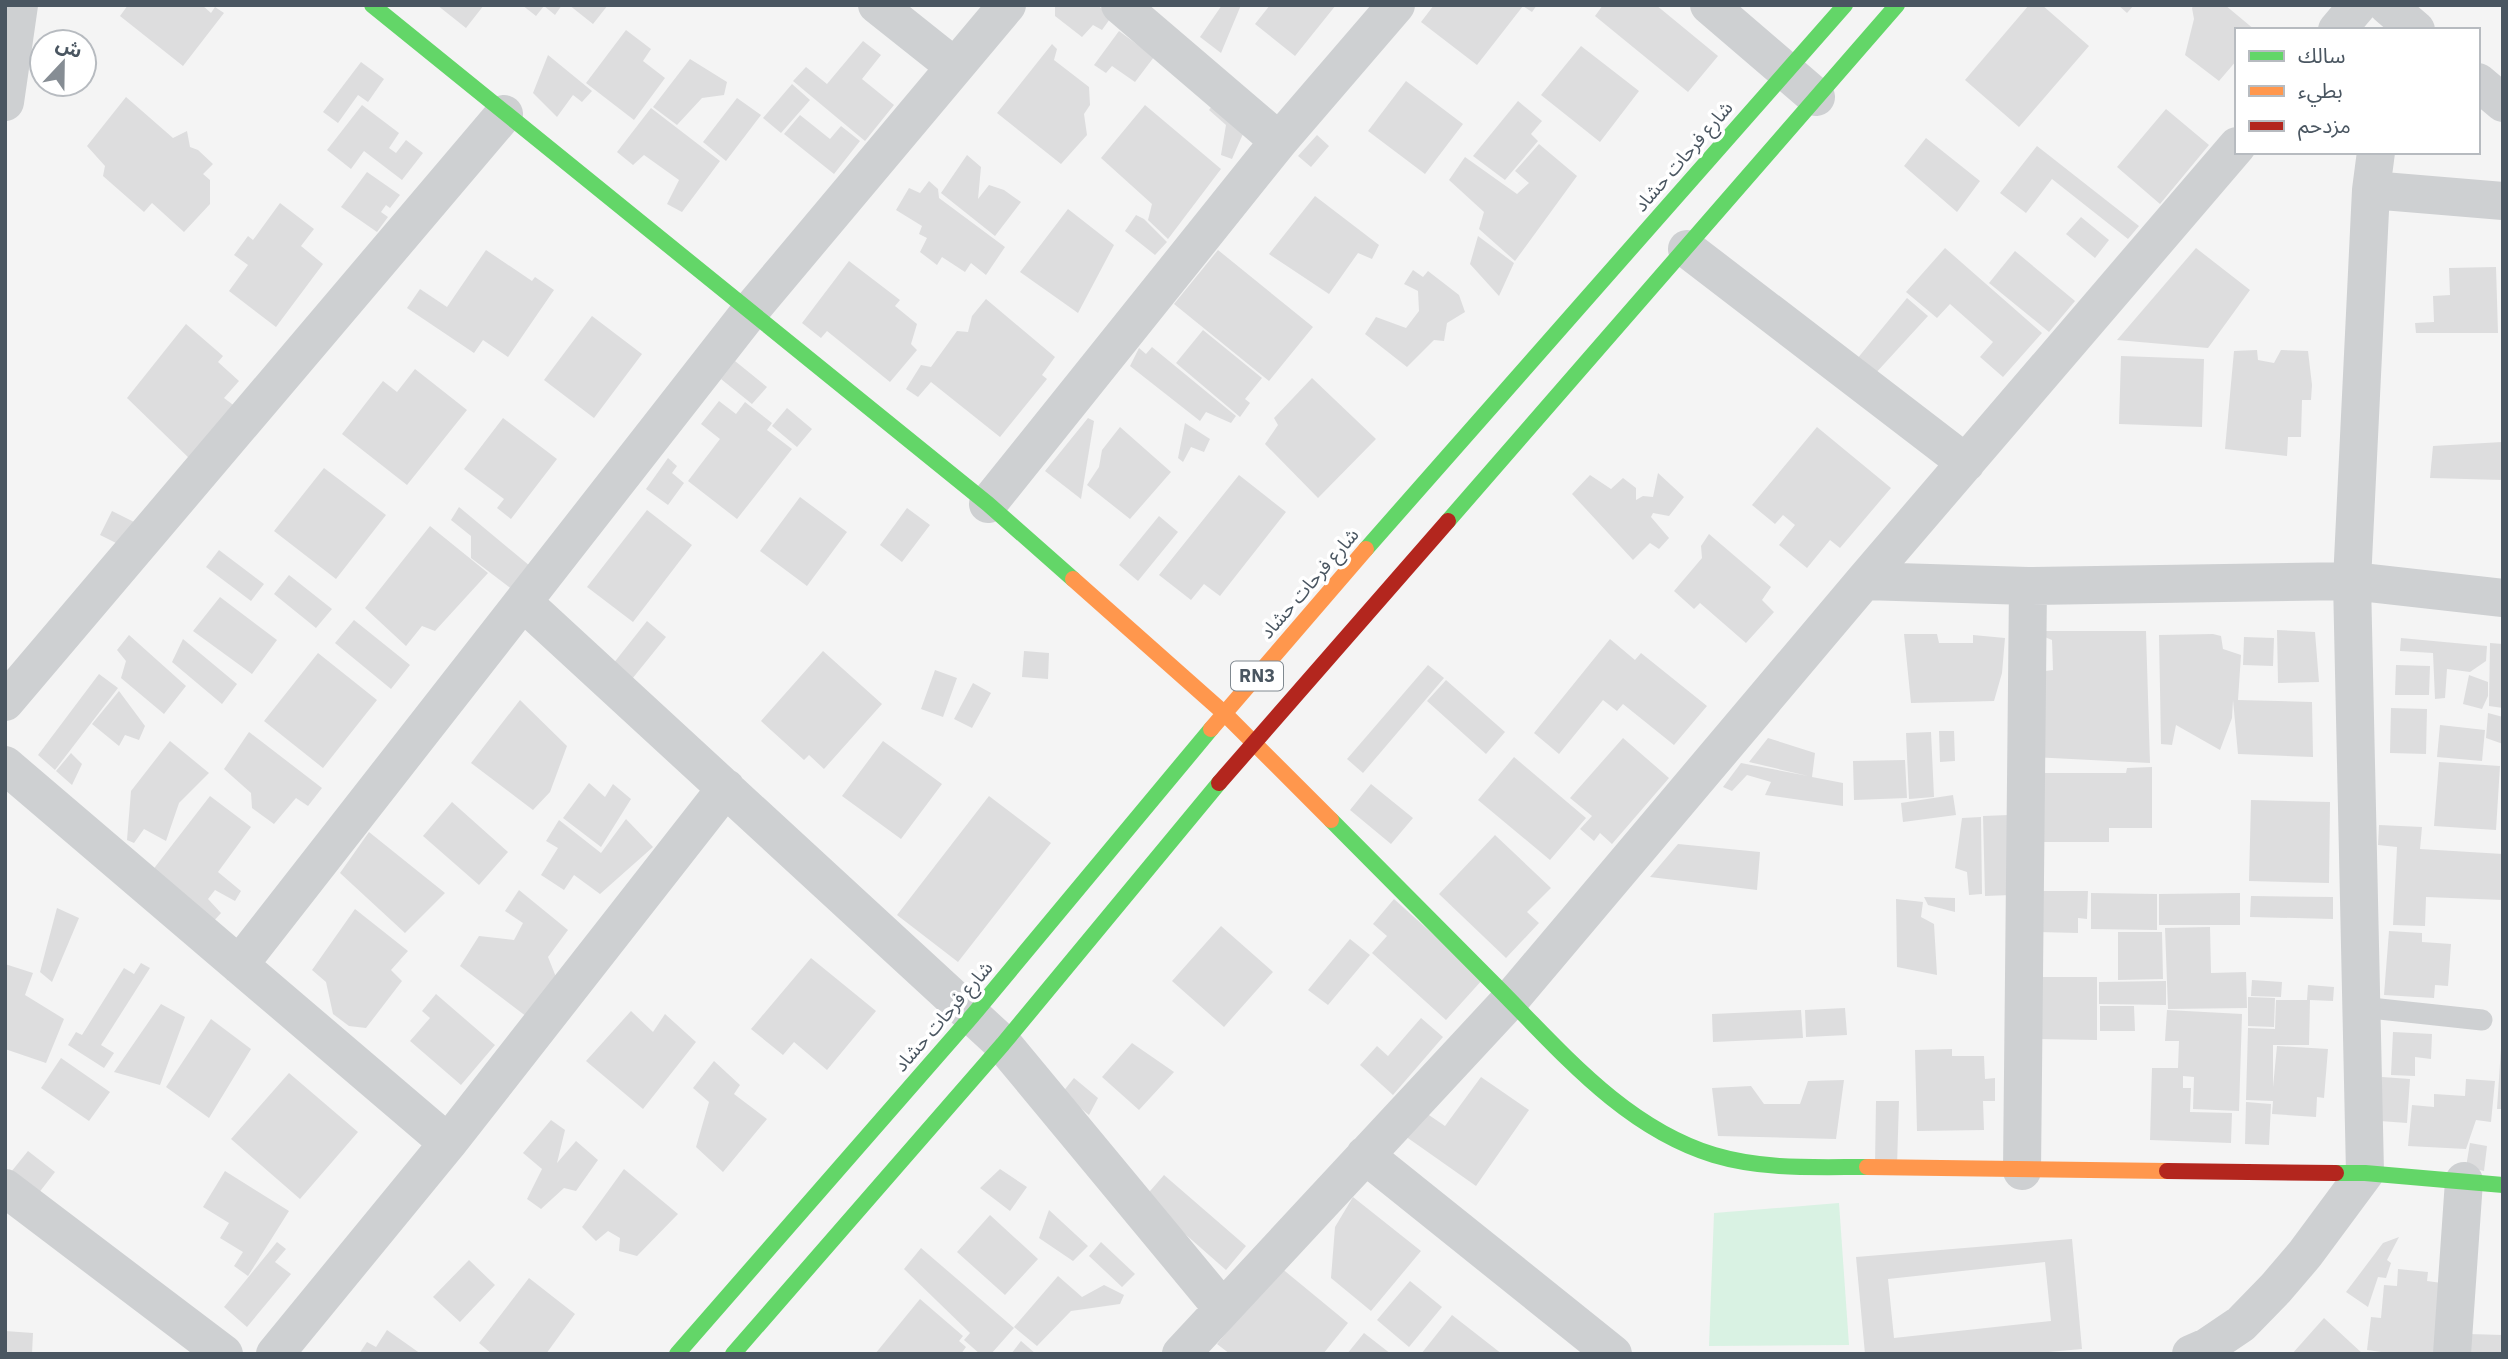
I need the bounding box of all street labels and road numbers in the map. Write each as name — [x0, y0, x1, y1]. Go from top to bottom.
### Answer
street label: شارع فرحات حشاد — [1628, 96, 1739, 218]
street label: شارع فرحات حشاد — [1254, 523, 1365, 645]
road number: RN3 — [1231, 662, 1283, 690]
street label: شارع فرحات حشاد — [888, 956, 999, 1078]

